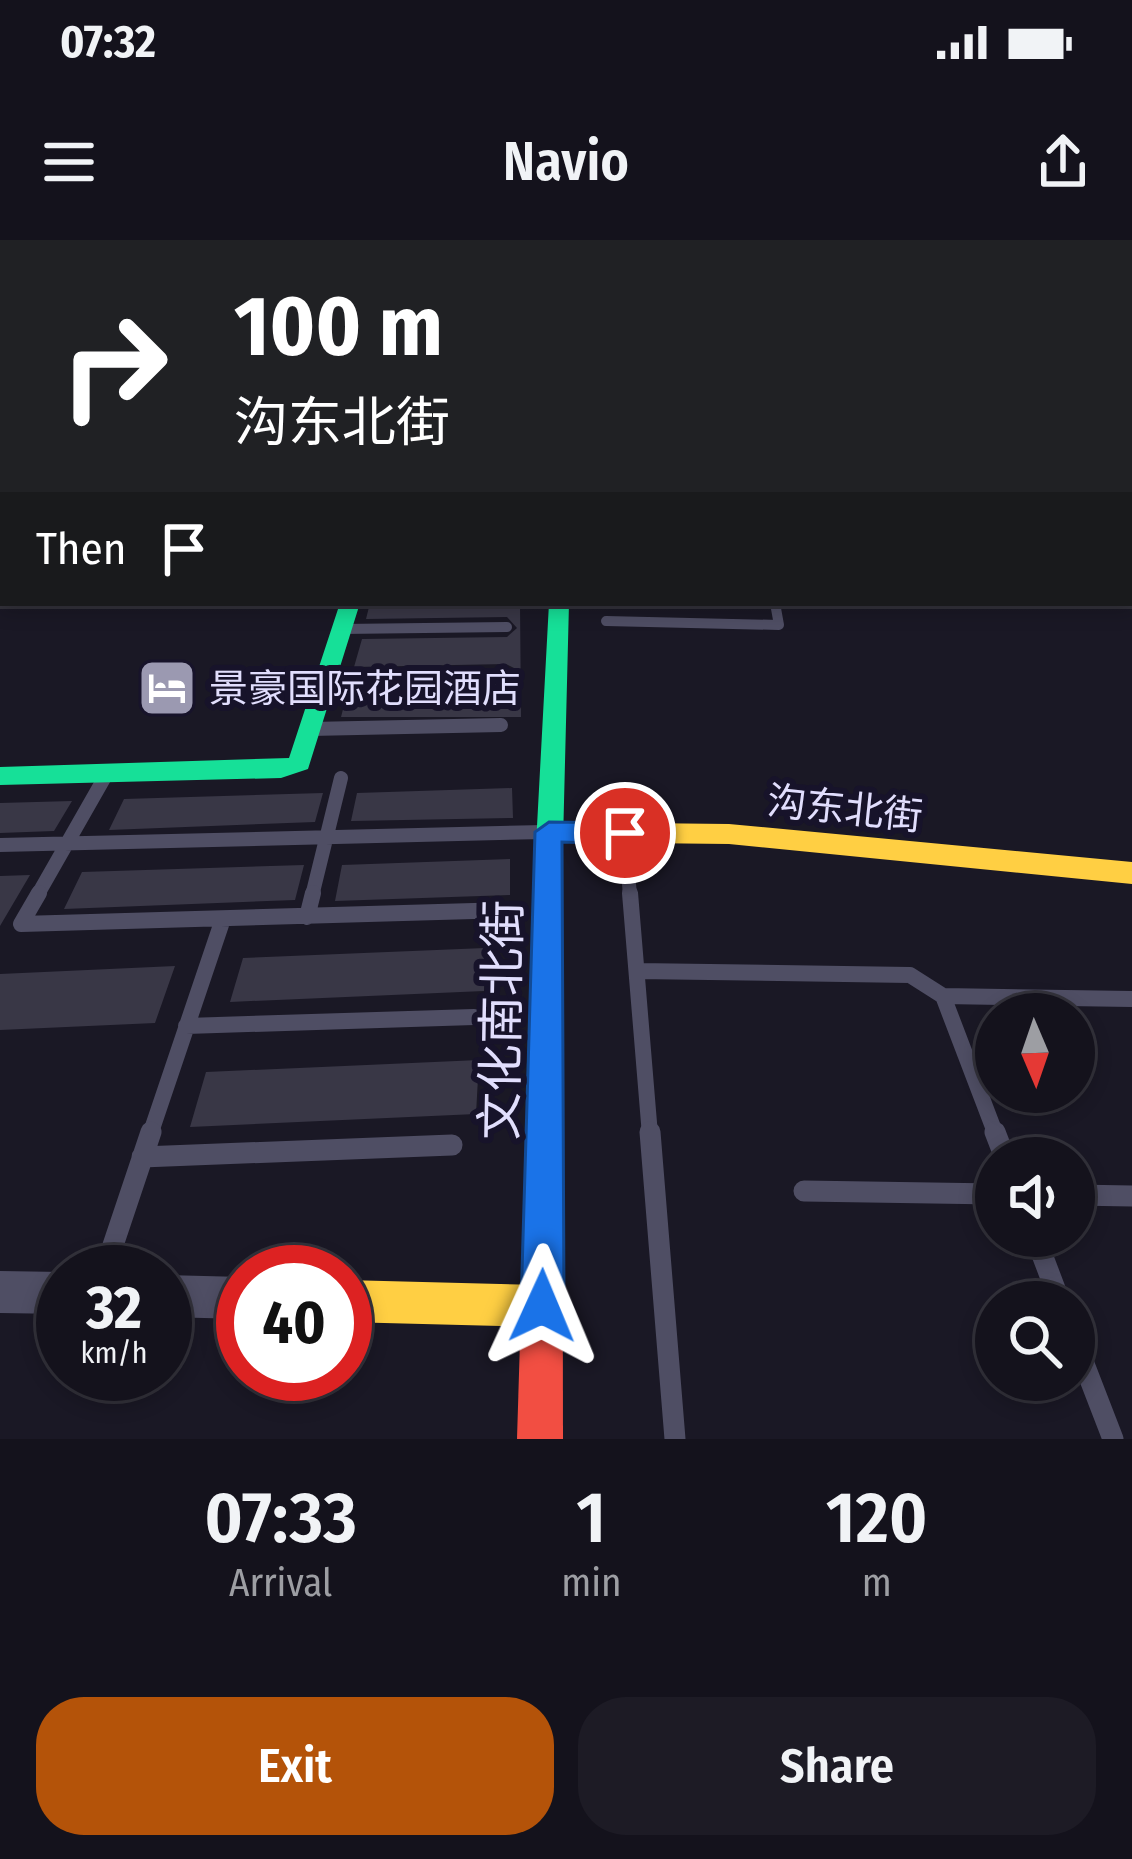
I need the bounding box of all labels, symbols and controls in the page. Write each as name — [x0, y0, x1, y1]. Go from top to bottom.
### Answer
text: 07:32 — [60, 15, 156, 69]
icon: menu — [36, 129, 102, 195]
icon: share — [1030, 129, 1096, 195]
text: Navio — [503, 130, 629, 194]
text: 100 m — [234, 276, 443, 377]
icon: right — [36, 288, 192, 444]
text: 沟东北街 — [234, 391, 450, 455]
icon: arrive — [151, 516, 217, 582]
text: Then — [36, 522, 127, 576]
hotel icon: 景豪国际花园酒店 — [136, 657, 198, 719]
place label: 景豪国际花园酒店 — [209, 666, 521, 712]
street label: 沟东北街 — [765, 778, 925, 840]
pin — [574, 782, 676, 884]
icon: arrive — [592, 800, 658, 866]
street label: 文化南北街 — [471, 900, 533, 1141]
north arrow — [975, 993, 1095, 1113]
map controls — [975, 993, 1095, 1401]
button: sound — [975, 1137, 1095, 1257]
position arrow — [479, 1243, 605, 1369]
speed limit sign: 40 — [216, 1245, 372, 1401]
text: 32 — [86, 1272, 142, 1344]
button: search — [975, 1281, 1095, 1401]
text: km/h — [81, 1335, 147, 1371]
text: 07:33 — [204, 1475, 357, 1561]
text: 1 — [576, 1475, 606, 1561]
text: 120 — [826, 1475, 928, 1561]
text: Arrival — [229, 1560, 332, 1606]
text: min — [561, 1560, 622, 1606]
text: m — [862, 1560, 892, 1606]
button: Exit — [36, 1697, 554, 1835]
button: Share — [578, 1697, 1096, 1835]

